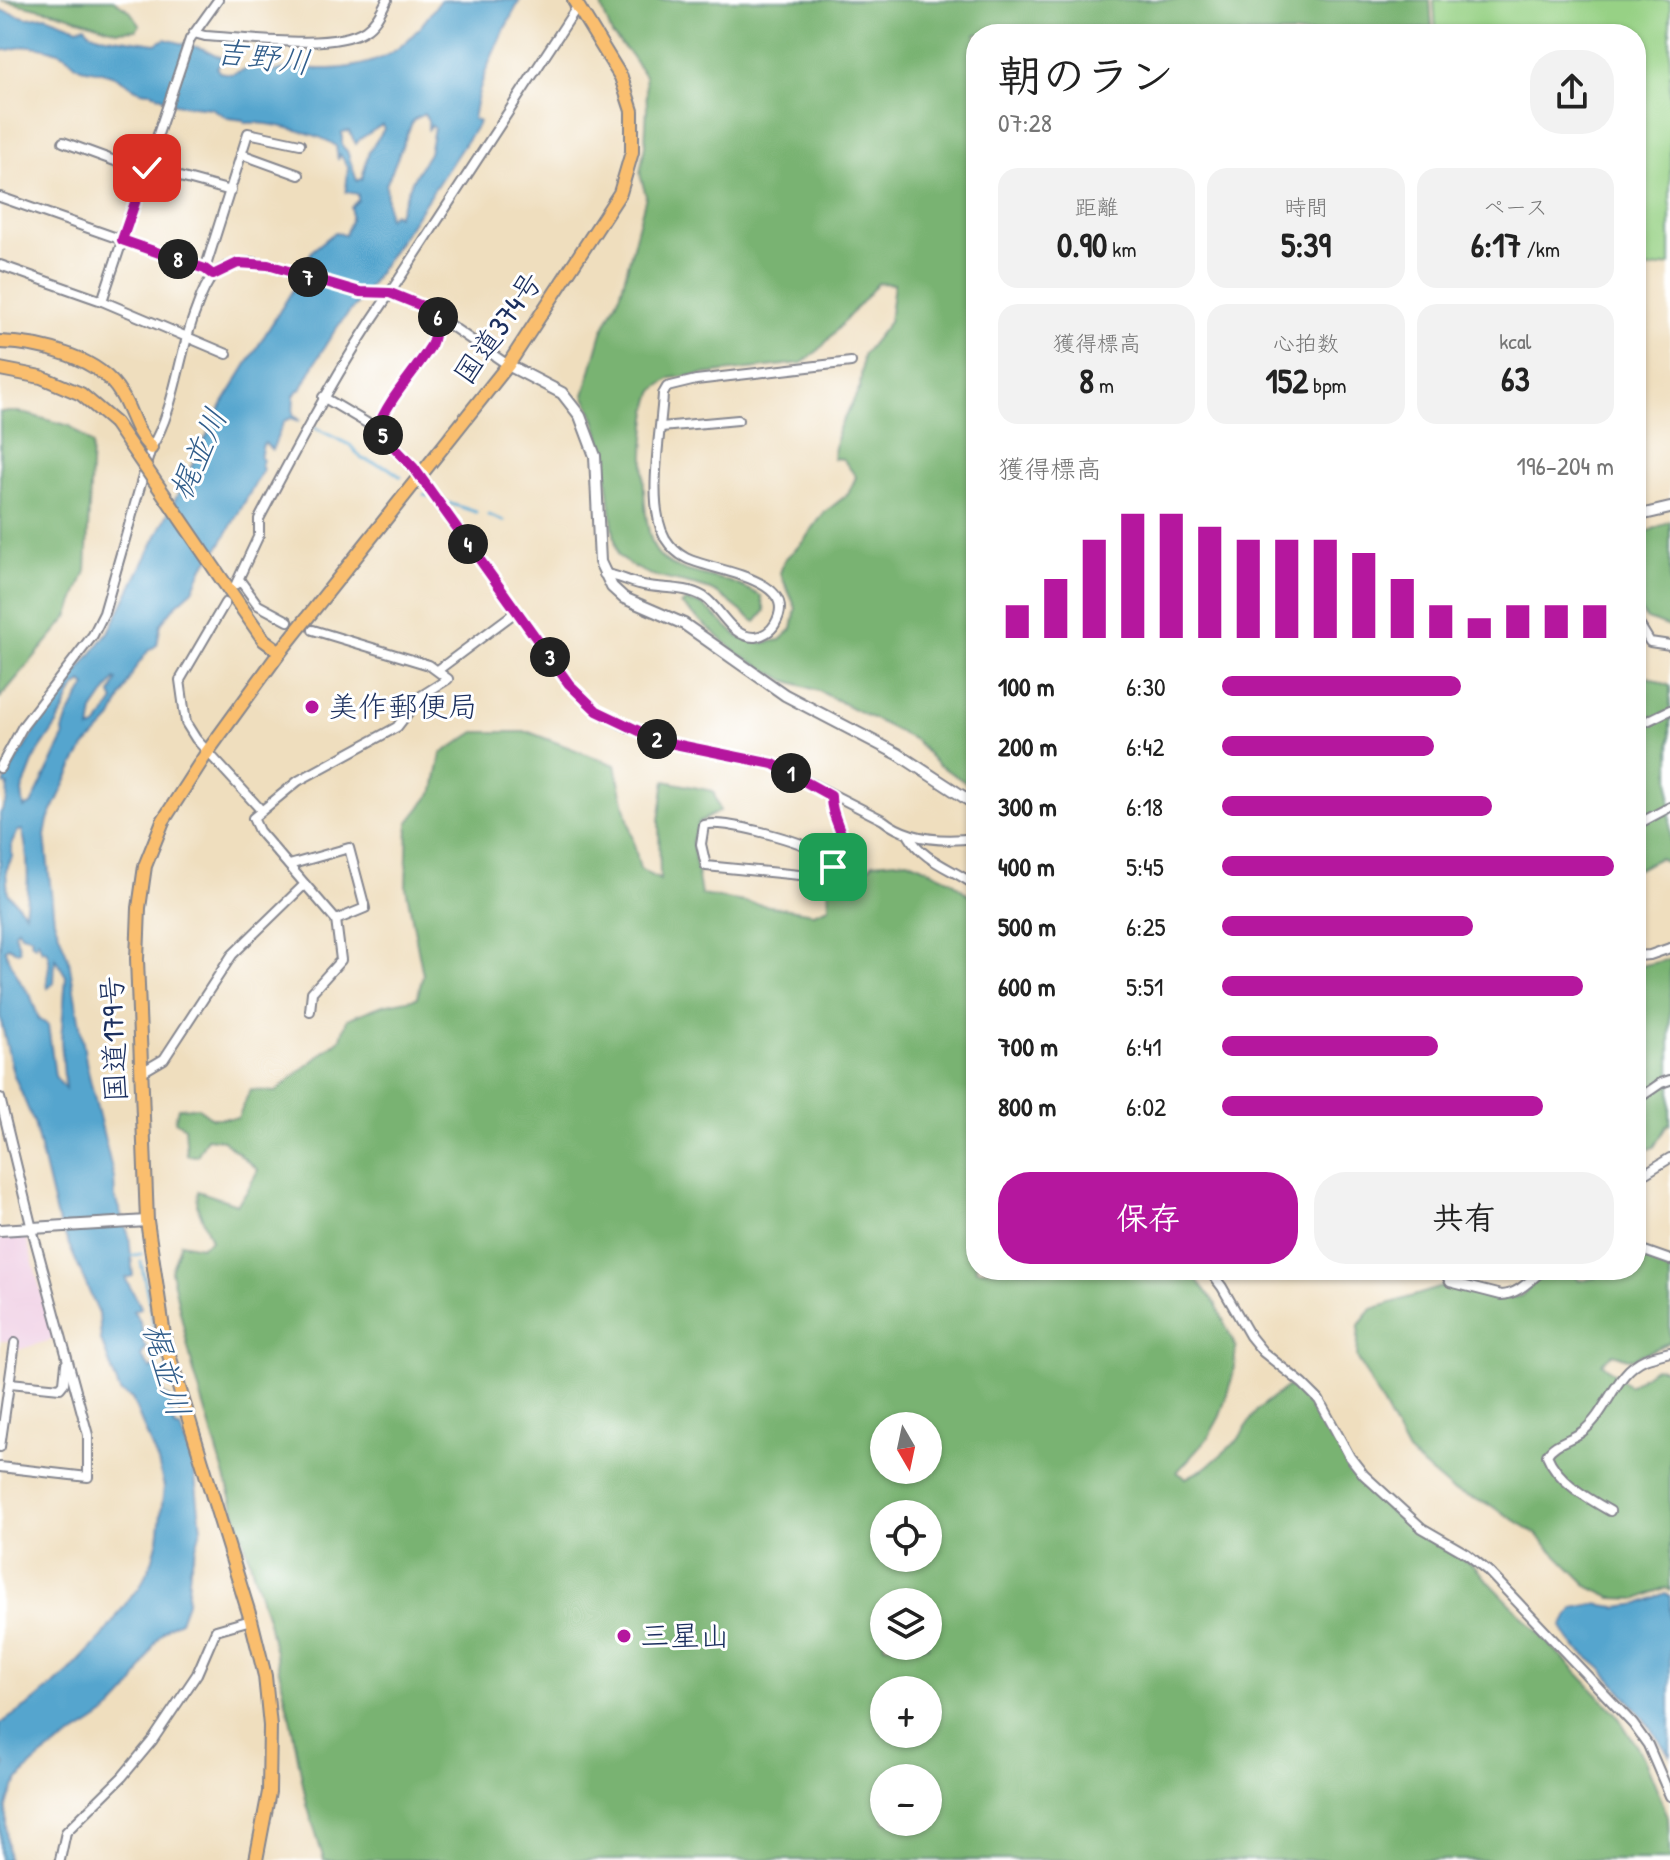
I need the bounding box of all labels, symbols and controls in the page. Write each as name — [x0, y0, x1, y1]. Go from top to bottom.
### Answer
water label: 吉野川 — [213, 29, 313, 84]
text: 朝のラン — [998, 45, 1174, 105]
button: share — [1530, 50, 1614, 134]
text: 07:28 — [998, 105, 1052, 140]
pin — [113, 134, 181, 202]
icon: check — [125, 146, 169, 190]
text: 距離 — [1075, 192, 1119, 222]
text: 時間 — [1284, 192, 1328, 222]
text: ペース — [1483, 192, 1548, 222]
text: 0.90 — [1057, 222, 1107, 268]
text: 5:39 — [1281, 222, 1331, 268]
text: 6:17 — [1471, 222, 1521, 268]
text: km — [1107, 234, 1136, 264]
text: /km — [1521, 234, 1560, 264]
pin: 8 — [158, 239, 198, 279]
text: 8 — [173, 244, 183, 274]
pin: 7 — [288, 257, 328, 297]
text: 7 — [303, 262, 313, 292]
street label: 国道374号 — [444, 263, 551, 392]
pin: 6 — [418, 297, 458, 337]
text: 6 — [434, 302, 442, 332]
text: kcal — [1499, 326, 1531, 356]
text: 獲得標高 — [1053, 328, 1141, 358]
text: 心拍数 — [1273, 328, 1339, 358]
text: 63 — [1501, 356, 1530, 402]
text: 8 — [1079, 358, 1094, 404]
text: 152 — [1265, 358, 1308, 404]
text: m — [1094, 370, 1114, 400]
text: bpm — [1308, 370, 1347, 400]
water label: 梶並川 — [158, 401, 237, 506]
pin: 5 — [363, 415, 403, 455]
text: 5 — [378, 420, 388, 450]
text: 196–204 m — [1516, 448, 1614, 483]
text: 獲得標高 — [998, 451, 1102, 486]
pin: 4 — [448, 524, 488, 564]
text: 4 — [464, 529, 472, 559]
pin: 3 — [530, 637, 570, 677]
text: 3 — [545, 642, 555, 672]
text: 100 m — [998, 669, 1054, 704]
text: 6:30 — [1126, 669, 1166, 704]
place label: 美作郵便局 — [328, 686, 478, 726]
marker: 美作郵便局 — [303, 698, 321, 716]
pin: 2 — [637, 719, 677, 759]
text: 2 — [652, 724, 662, 754]
text: 200 m — [998, 729, 1057, 764]
text: 6:42 — [1126, 729, 1164, 764]
pin: 1 — [771, 753, 811, 793]
text: 1 — [787, 758, 795, 788]
text: 300 m — [998, 789, 1057, 824]
text: 6:18 — [1126, 789, 1163, 824]
pin — [799, 833, 867, 901]
icon: arrive — [811, 845, 855, 889]
text: 400 m — [998, 849, 1055, 884]
text: 5:45 — [1126, 849, 1164, 884]
text: 500 m — [998, 909, 1056, 944]
text: 6:25 — [1126, 909, 1166, 944]
text: 600 m — [998, 969, 1055, 1004]
text: 5:51 — [1126, 969, 1163, 1004]
street label: 国道179号 — [91, 975, 135, 1103]
text: 700 m — [998, 1029, 1058, 1064]
text: 6:41 — [1126, 1029, 1162, 1064]
text: 800 m — [998, 1089, 1056, 1124]
text: 6:02 — [1126, 1089, 1166, 1124]
button: 保存 — [998, 1172, 1298, 1264]
button: 共有 — [1314, 1172, 1614, 1264]
water label: 梶並川 — [134, 1318, 201, 1422]
north arrow — [870, 1412, 942, 1484]
map controls — [870, 1412, 942, 1836]
button: locate — [870, 1500, 942, 1572]
button: layers — [870, 1588, 942, 1660]
place label: 三星山 — [640, 1615, 730, 1655]
marker: 三星山 — [615, 1627, 633, 1645]
button: + — [870, 1676, 942, 1748]
button: − — [870, 1764, 942, 1836]

